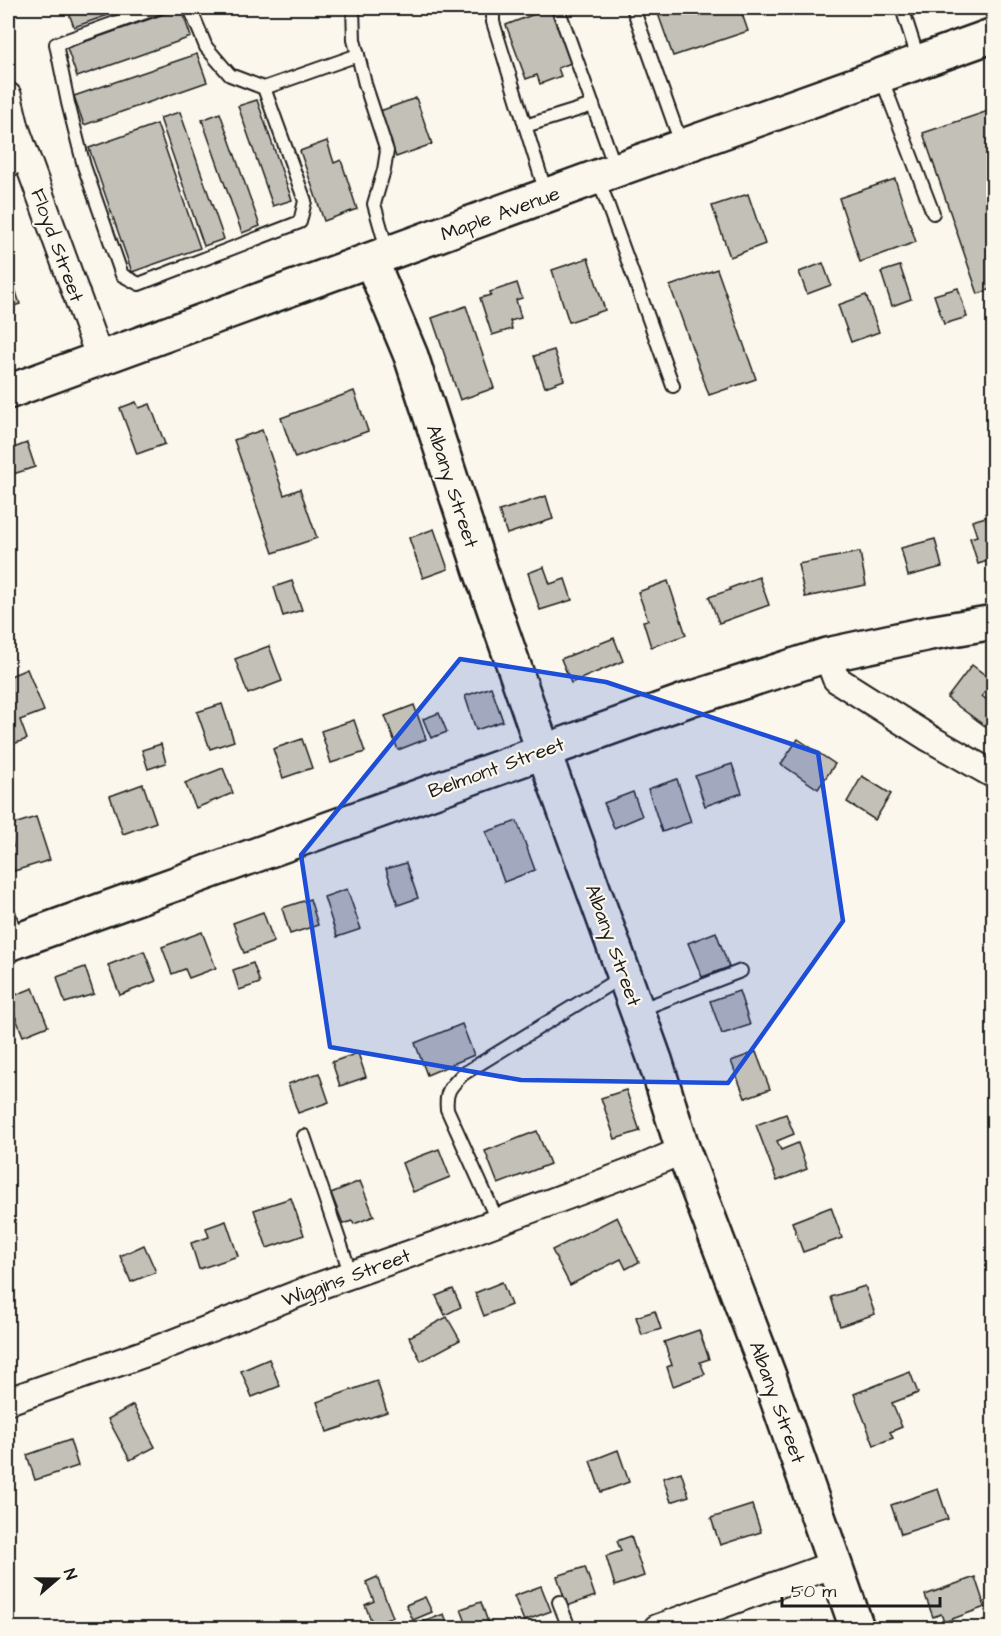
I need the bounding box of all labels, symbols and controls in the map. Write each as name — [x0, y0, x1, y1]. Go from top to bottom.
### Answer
street label: Maple Avenue — [437, 179, 564, 248]
street label: Floyd Street — [23, 185, 91, 306]
street label: Albany Street — [418, 421, 485, 552]
street label: Belmont Street — [424, 730, 568, 806]
street label: Albany Street — [577, 880, 648, 1011]
street label: Wiggins Street — [278, 1242, 415, 1315]
street label: Albany Street — [741, 1337, 812, 1468]
north arrow — [27, 1549, 87, 1609]
text: N — [58, 1566, 82, 1583]
scale bar — [782, 1570, 940, 1608]
text: 50 m — [791, 1579, 836, 1604]

